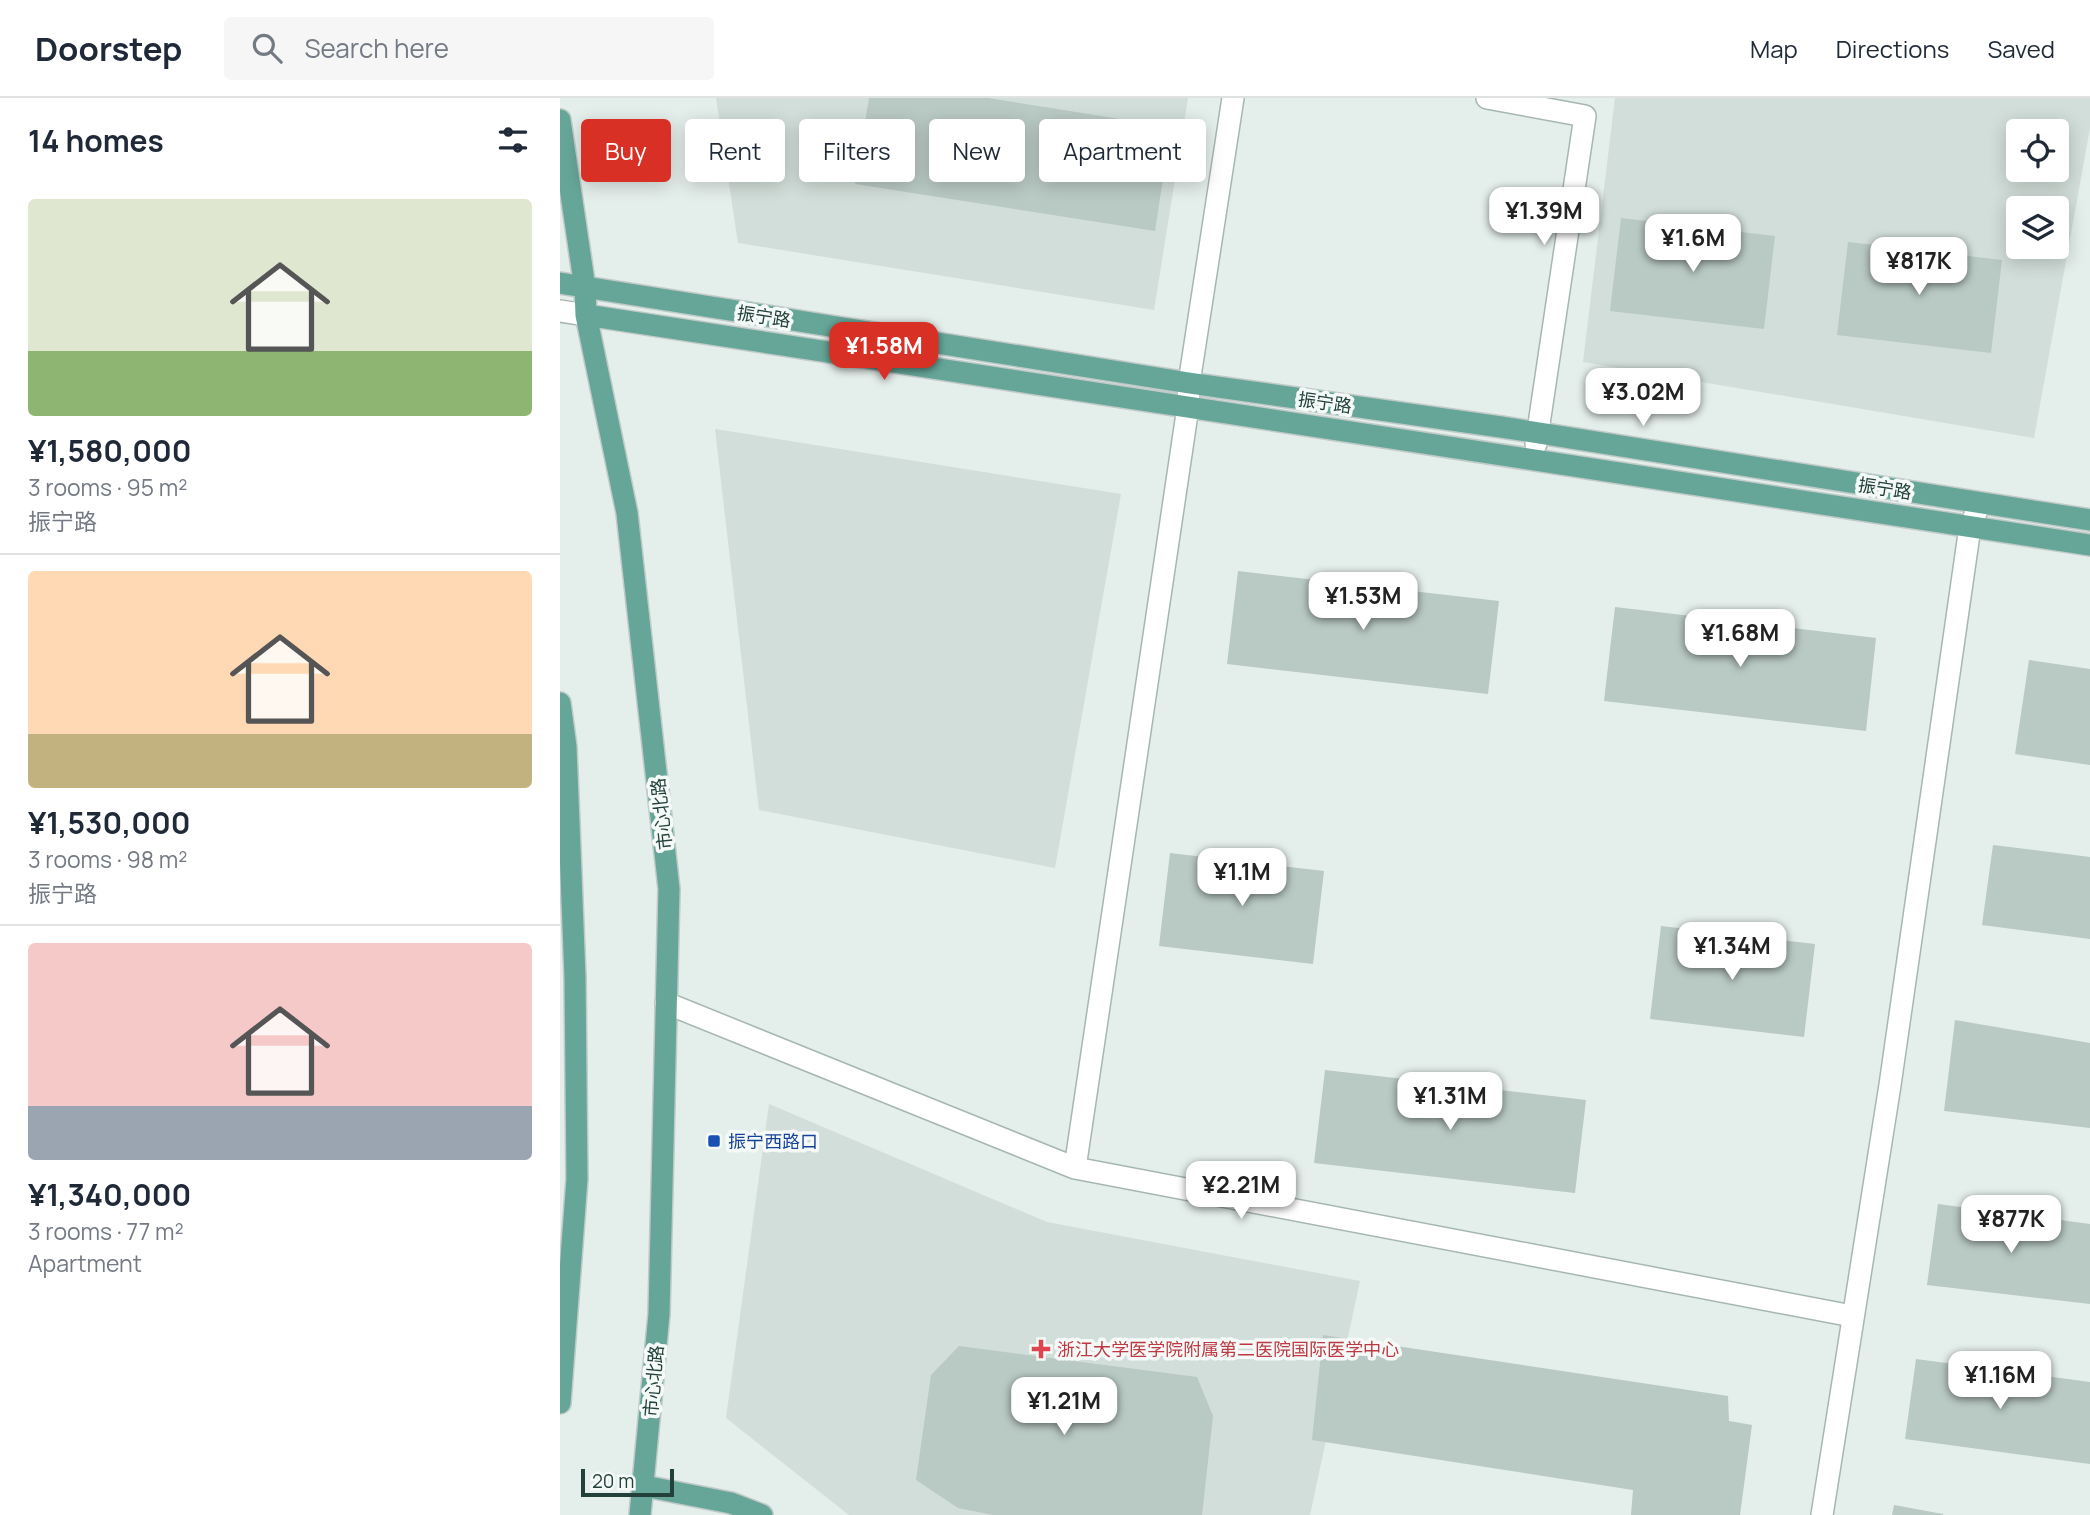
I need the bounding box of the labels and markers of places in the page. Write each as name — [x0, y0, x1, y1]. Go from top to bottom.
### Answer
pin: ¥1.39M — [1487, 188, 1601, 247]
pin: ¥1.6M — [1644, 214, 1742, 274]
pin: ¥817K — [1870, 238, 1968, 297]
pin: ¥1.58M — [827, 322, 941, 382]
pin: ¥3.02M — [1586, 368, 1700, 428]
pin: ¥1.53M — [1306, 573, 1420, 632]
pin: ¥1.68M — [1683, 610, 1797, 669]
pin: ¥1.1M — [1193, 848, 1291, 908]
pin: ¥1.34M — [1675, 922, 1789, 982]
pin: ¥1.31M — [1393, 1072, 1507, 1132]
place label: 振宁西路口 — [728, 1129, 818, 1153]
marker: 振宁西路口 — [706, 1133, 722, 1149]
pin: ¥2.21M — [1184, 1162, 1298, 1221]
pin: ¥877K — [1962, 1196, 2060, 1255]
place label: 浙江大学医学院附属第二医院国际医学中心 — [1057, 1337, 1399, 1361]
marker: 浙江大学医学院附属第二医院国际医学中心 — [1031, 1339, 1051, 1359]
pin: ¥1.16M — [1943, 1352, 2057, 1411]
pin: ¥1.21M — [1007, 1378, 1121, 1437]

